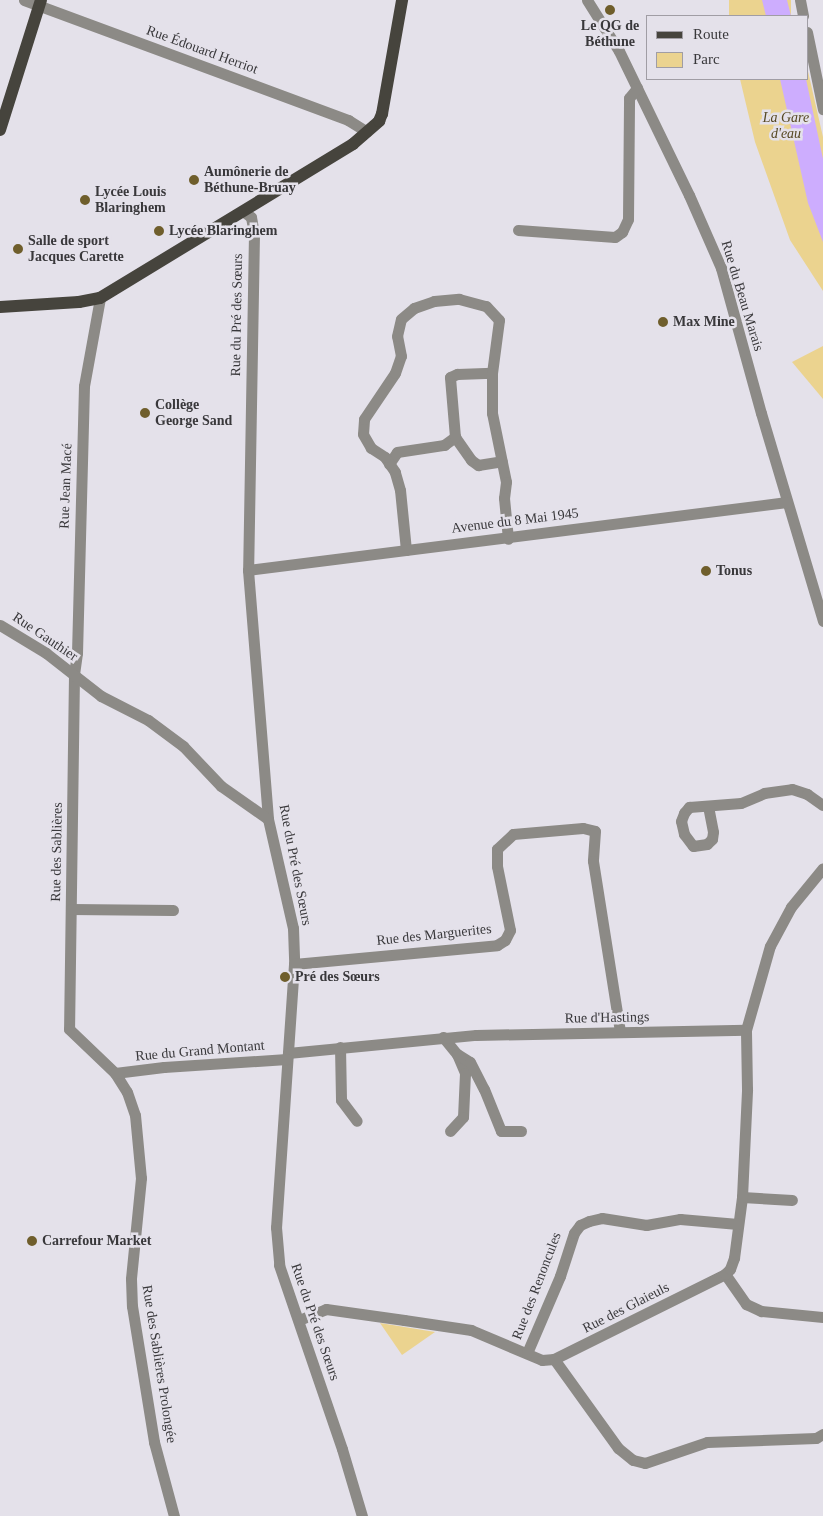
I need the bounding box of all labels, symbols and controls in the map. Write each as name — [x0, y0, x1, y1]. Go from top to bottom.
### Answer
marker: Le QG de Béthune — [604, 4, 616, 16]
legend — [646, 15, 808, 80]
place label: Le QG de Béthune — [581, 18, 639, 50]
street label: Rue Édouard Herriot — [144, 22, 260, 78]
text: Route — [693, 26, 729, 42]
text: Parc — [693, 51, 720, 67]
park label: La Gare d'eau — [763, 110, 809, 142]
place label: Aumônerie de Béthune-Bruay — [204, 164, 296, 196]
marker: Aumônerie de Béthune-Bruay — [188, 174, 200, 186]
place label: Lycée Louis Blaringhem — [95, 184, 166, 216]
marker: Lycée Louis Blaringhem — [79, 194, 91, 206]
place label: Lycée Blaringhem — [169, 223, 277, 239]
marker: Lycée Blaringhem — [153, 225, 165, 237]
place label: Salle de sport Jacques Carette — [28, 233, 124, 266]
street label: Rue du Beau Marais — [717, 239, 767, 353]
marker: Salle de sport Jacques Carette — [12, 243, 24, 255]
street label: Rue du Pré des Sœurs — [228, 253, 246, 377]
place label: Max Mine — [673, 314, 735, 330]
marker: Max Mine — [657, 316, 669, 328]
place label: Collège George Sand — [155, 397, 232, 430]
marker: Collège George Sand — [139, 407, 151, 419]
street label: Rue Jean Macé — [56, 443, 76, 529]
street label: Avenue du 8 Mai 1945 — [450, 505, 580, 537]
place label: Tonus — [716, 563, 752, 579]
marker: Tonus — [700, 565, 712, 577]
street label: Rue Gauthier — [9, 609, 81, 665]
street label: Rue des Sablières — [48, 802, 66, 902]
street label: Rue du Pré des Sœurs — [275, 803, 315, 927]
street label: Rue des Marguerites — [376, 921, 492, 949]
place label: Pré des Sœurs — [295, 969, 380, 985]
marker: Pré des Sœurs — [279, 971, 291, 983]
street label: Rue d'Hastings — [565, 1009, 649, 1027]
street label: Rue du Grand Montant — [135, 1037, 265, 1065]
street label: Rue des Renoncules — [509, 1230, 565, 1342]
place label: Carrefour Market — [42, 1233, 152, 1249]
marker: Carrefour Market — [26, 1235, 38, 1247]
street label: Rue du Pré des Sœurs — [287, 1261, 343, 1383]
street label: Rue des Glaieuls — [580, 1279, 672, 1337]
street label: Rue des Sablières Prolongée — [138, 1284, 180, 1444]

